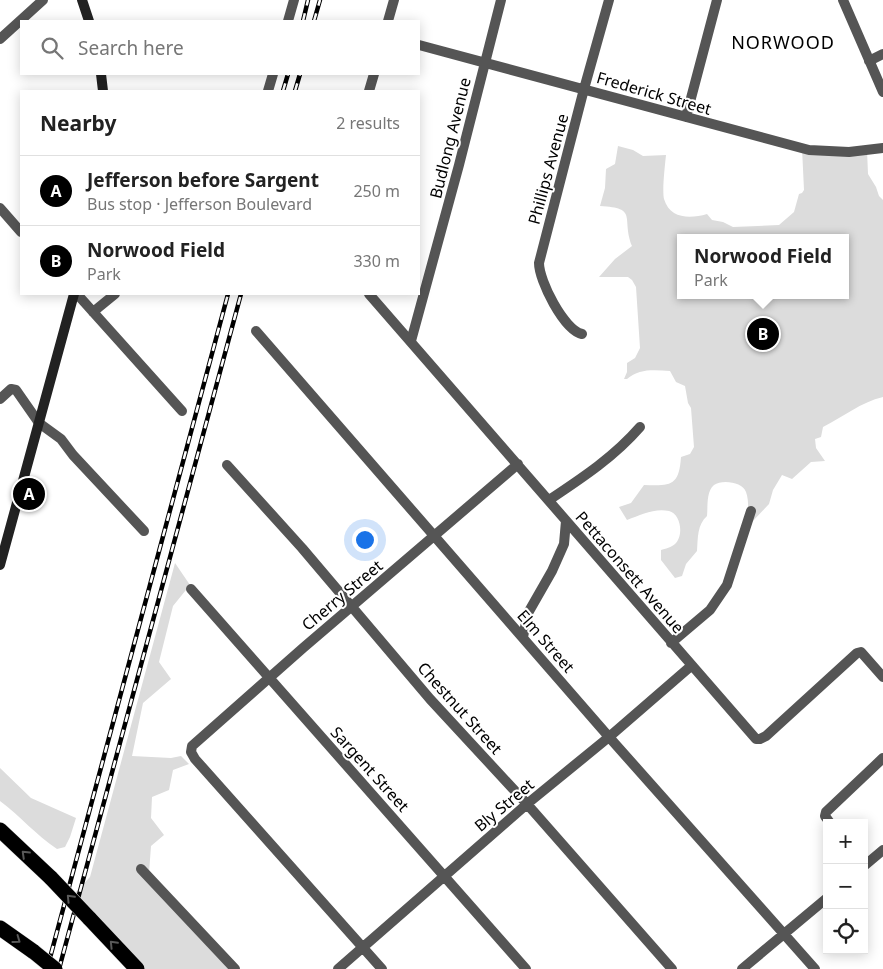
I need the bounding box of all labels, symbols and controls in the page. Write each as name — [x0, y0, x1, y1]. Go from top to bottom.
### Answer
search box — [20, 20, 420, 75]
district label: NORWOOD — [731, 30, 835, 54]
icon: search — [38, 34, 66, 62]
text: Search here — [78, 35, 184, 61]
street label: Frederick Street — [594, 66, 714, 120]
street label: Budlong Avenue — [424, 75, 476, 201]
text: Nearby — [40, 109, 116, 137]
street label: Phillips Avenue — [523, 111, 573, 227]
text: 2 results — [336, 112, 400, 134]
text: Jefferson before Sargent — [87, 167, 319, 193]
text: A — [50, 180, 62, 202]
text: 250 m — [353, 180, 400, 202]
text: Bus stop · Jefferson Boulevard — [87, 193, 312, 215]
popup — [677, 234, 849, 299]
text: Norwood Field — [87, 237, 225, 263]
text: Norwood Field — [694, 243, 832, 269]
text: B — [51, 250, 61, 272]
text: 330 m — [353, 250, 400, 272]
text: Park — [87, 263, 121, 285]
text: Park — [694, 269, 728, 291]
pin: B — [747, 315, 779, 353]
pin: A — [13, 475, 45, 513]
street label: Pettaconsett Avenue — [571, 506, 689, 638]
your location — [352, 527, 378, 553]
street label: Cherry Street — [297, 555, 387, 635]
street label: Elm Street — [512, 605, 580, 677]
street label: Chestnut Street — [413, 657, 507, 759]
street label: Sargent Street — [326, 722, 414, 816]
street label: Bly Street — [470, 773, 539, 836]
map controls — [823, 819, 868, 954]
button: + — [823, 819, 868, 864]
one-way arrow — [22, 851, 31, 860]
button: − — [823, 864, 868, 909]
one-way arrow — [67, 895, 76, 904]
button: locate — [823, 909, 868, 954]
one-way arrow — [11, 934, 20, 942]
one-way arrow — [110, 940, 119, 949]

